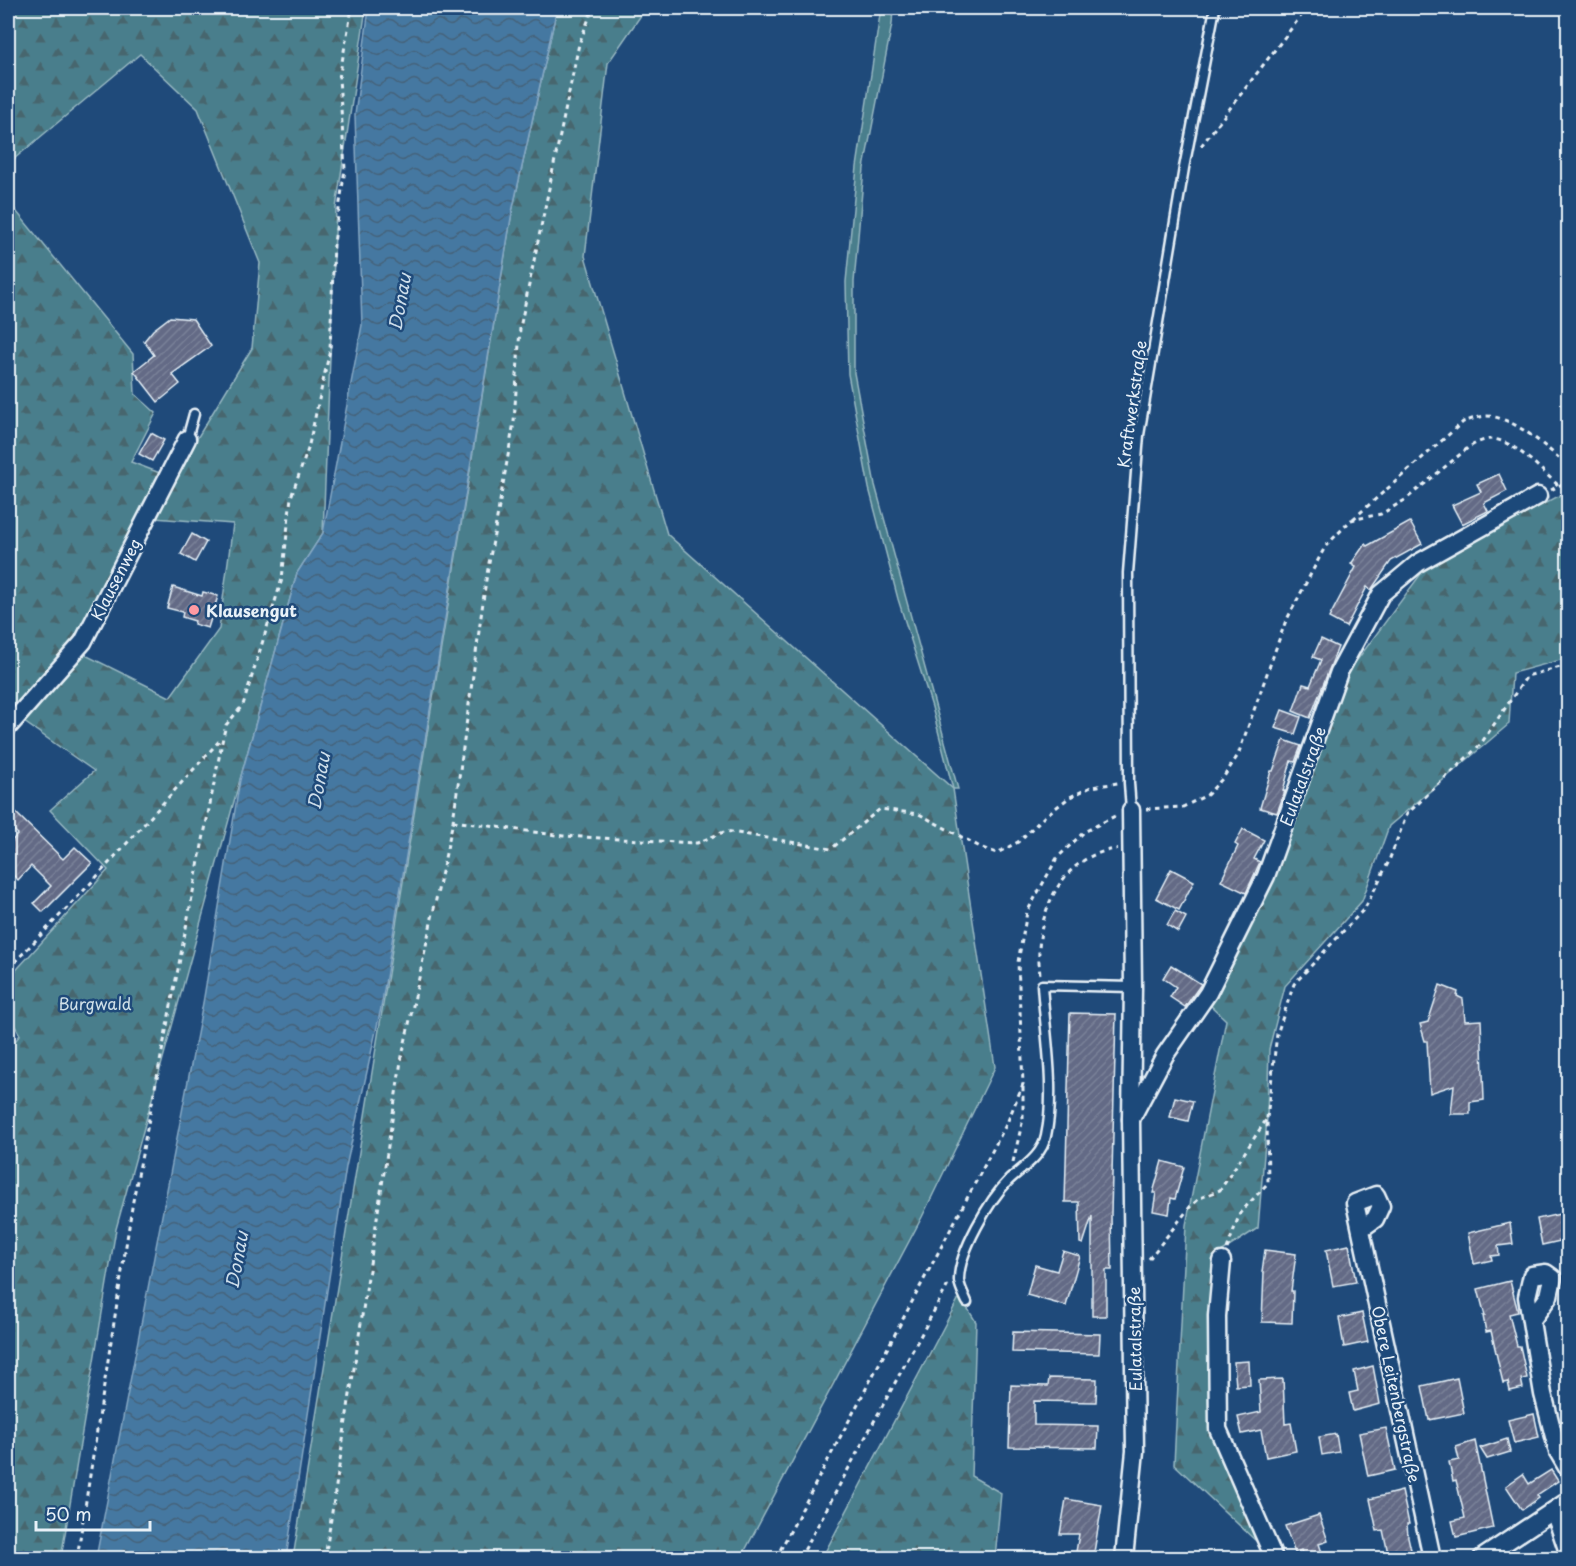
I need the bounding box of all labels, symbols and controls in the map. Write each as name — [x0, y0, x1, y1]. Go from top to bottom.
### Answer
water label: Donau — [381, 270, 418, 333]
street label: Kraftwerkstraße — [1110, 339, 1152, 469]
street label: Klausenweg — [84, 534, 146, 624]
place label: Klausengut — [206, 598, 297, 622]
marker: Klausengut — [187, 603, 201, 617]
street label: Eulatalstraße — [1273, 723, 1331, 829]
water label: Donau — [300, 749, 337, 812]
park label: Burgwald — [58, 991, 132, 1015]
water label: Donau — [218, 1228, 255, 1291]
street label: Eulatalstraße — [1121, 1287, 1147, 1391]
street label: Obere Leitenbergstraße — [1367, 1303, 1427, 1485]
scale bar — [36, 1494, 150, 1532]
text: 50 m — [45, 1500, 92, 1527]

